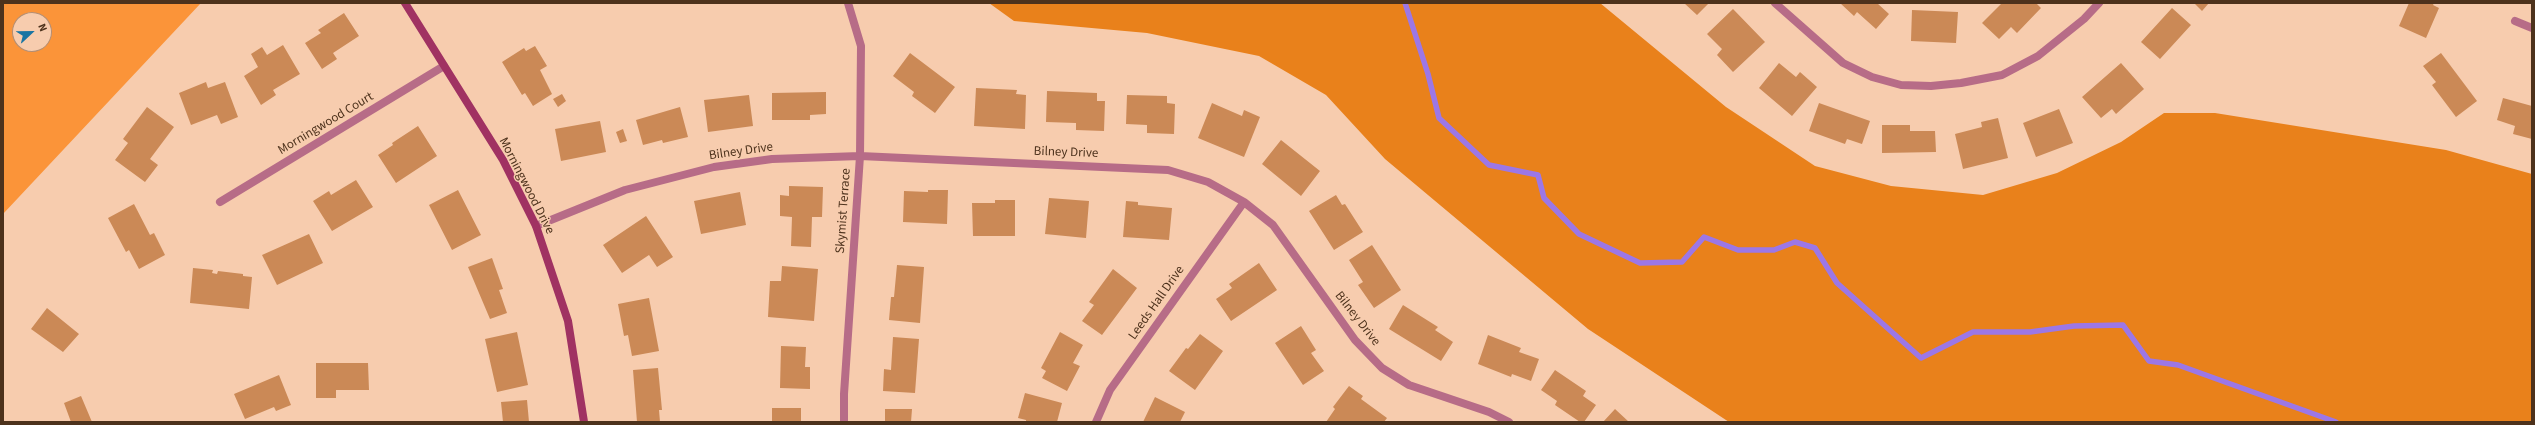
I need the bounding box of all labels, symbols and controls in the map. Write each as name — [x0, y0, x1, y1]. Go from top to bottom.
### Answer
north arrow — [12, 12, 52, 52]
text: N — [34, 21, 51, 34]
street label: Morningwood Court — [275, 89, 377, 159]
street label: Morningwood Drive — [495, 135, 557, 237]
street label: Bilney Drive — [708, 140, 774, 164]
street label: Bilney Drive — [1033, 144, 1099, 162]
street label: Skymist Terrace — [833, 168, 855, 254]
street label: Leeds Hall Drive — [1126, 263, 1188, 343]
street label: Bilney Drive — [1331, 289, 1383, 349]

